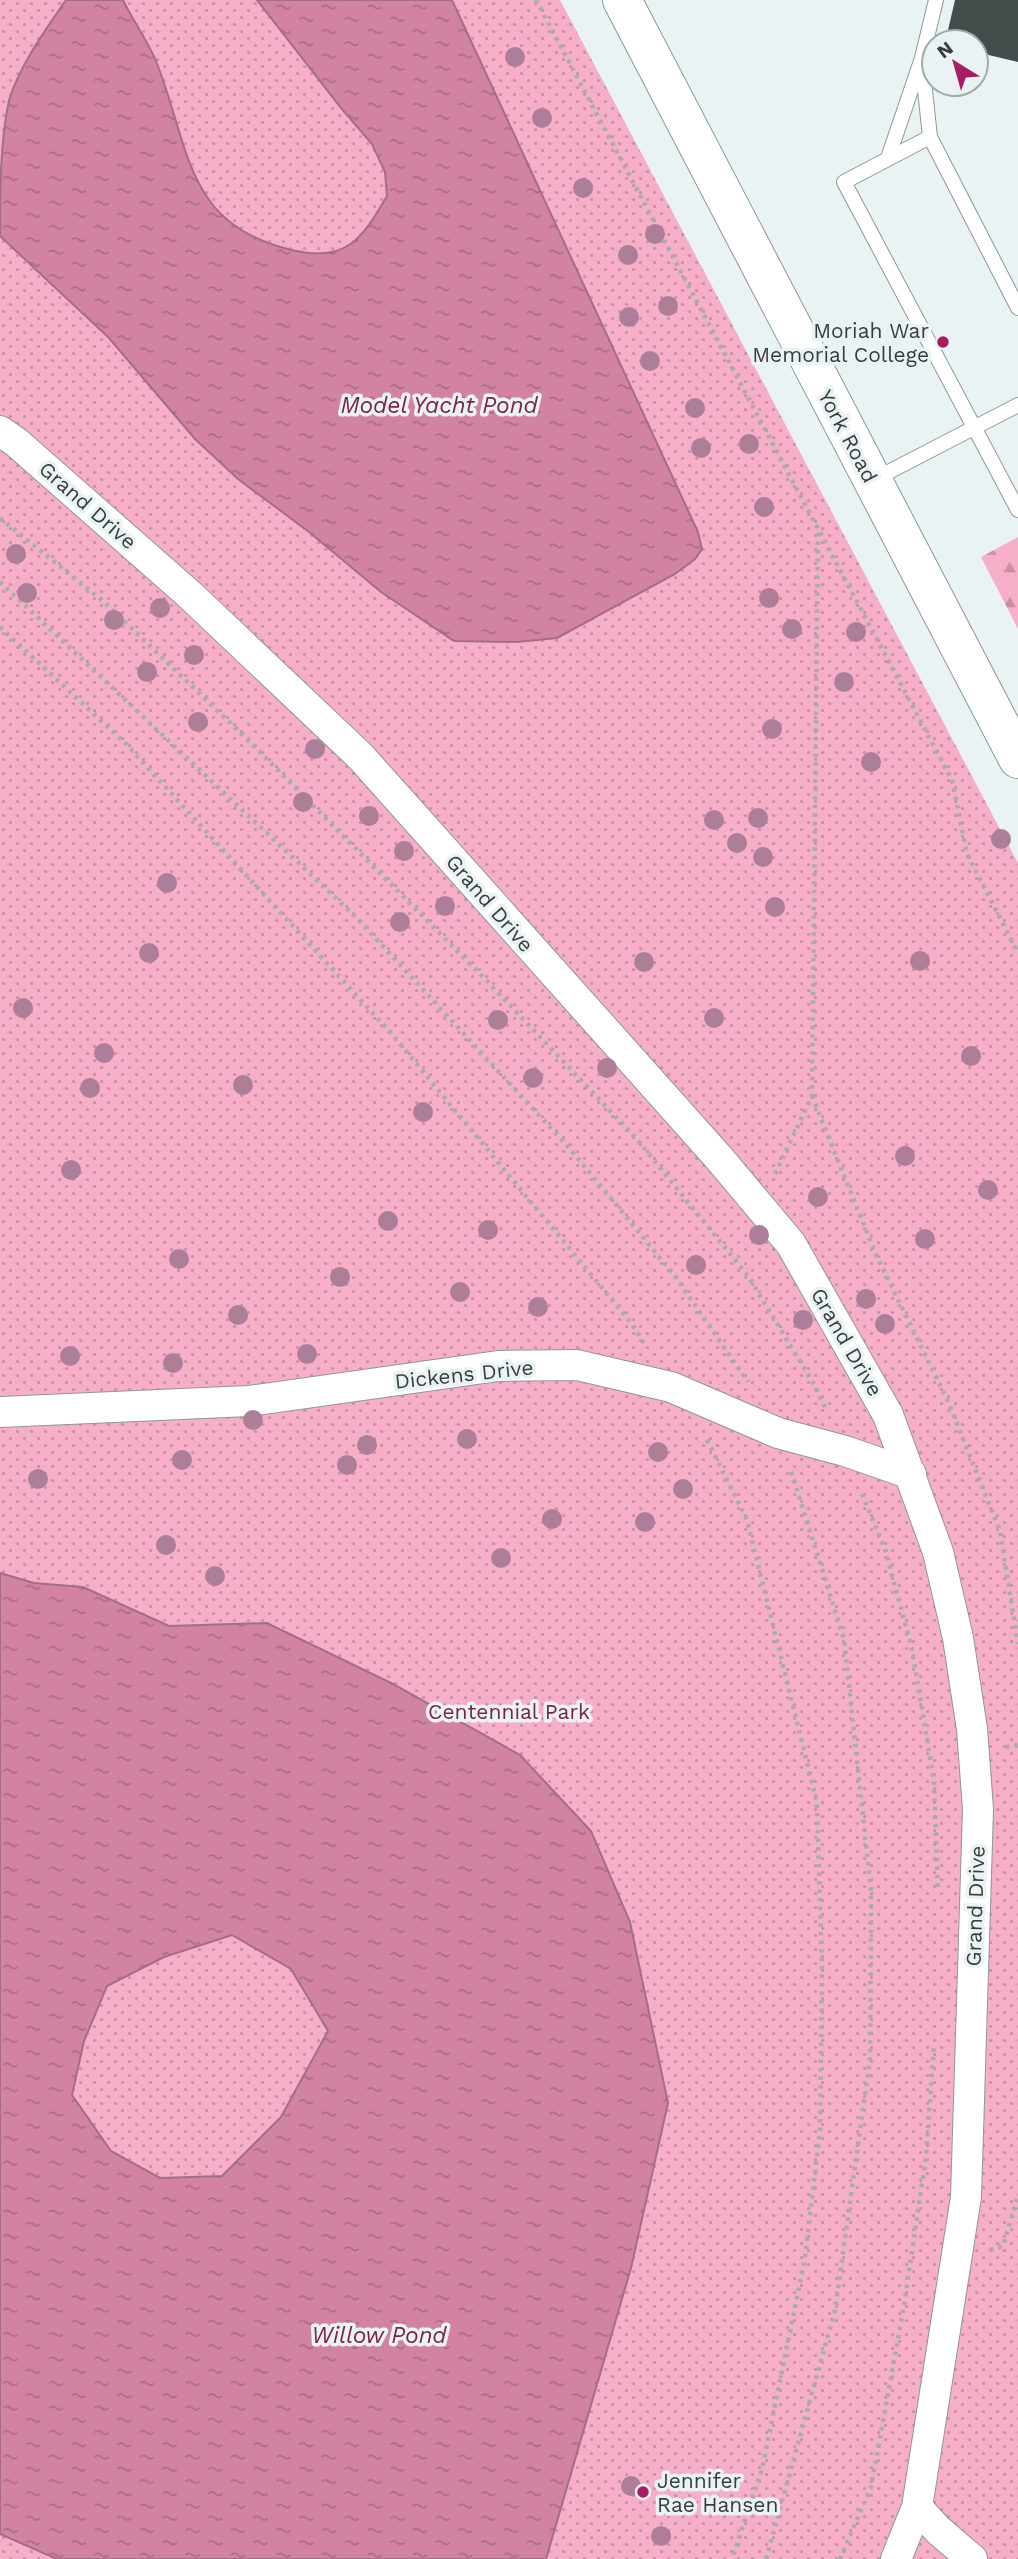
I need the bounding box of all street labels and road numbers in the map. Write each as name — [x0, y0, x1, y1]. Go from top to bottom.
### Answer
street label: York Road — [813, 385, 883, 487]
street label: Grand Drive — [34, 456, 142, 554]
street label: Grand Drive — [441, 849, 539, 957]
street label: Grand Drive — [806, 1283, 888, 1401]
street label: Dickens Drive — [393, 1354, 535, 1394]
street label: Grand Drive — [960, 1845, 990, 1967]

